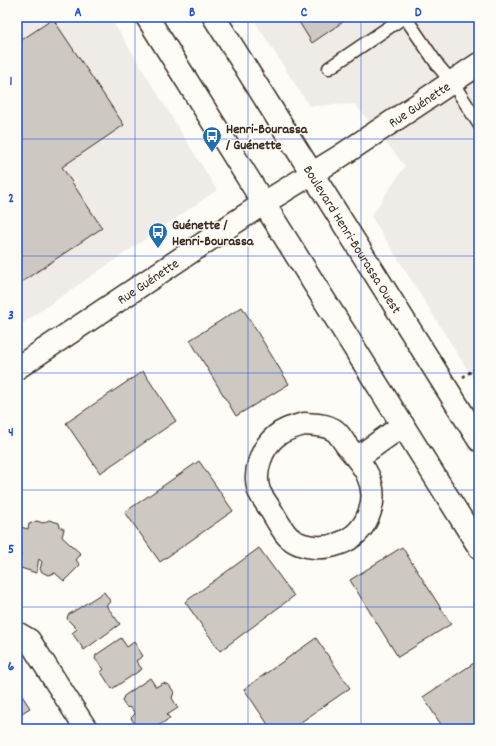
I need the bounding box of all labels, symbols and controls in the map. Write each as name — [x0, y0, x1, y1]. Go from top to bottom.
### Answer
text: A — [74, 4, 82, 23]
text: B — [189, 4, 195, 23]
text: C — [301, 4, 308, 23]
text: D — [415, 4, 422, 23]
text: 1 — [10, 73, 13, 92]
street label: Rue Guénette — [385, 78, 455, 133]
place label: Henri-Bourassa / Guénette — [225, 120, 309, 156]
bus stop icon: Henri-Bourassa / Guénette — [201, 125, 223, 153]
street label: Boulevard Henri-Bourassa Ouest — [297, 162, 406, 318]
text: 2 — [8, 190, 14, 209]
place label: Guénette / Henri-Bourassa — [172, 216, 255, 252]
bus stop icon: Guénette / Henri-Bourassa — [147, 221, 169, 249]
street label: Rue Guénette — [114, 255, 184, 310]
text: 3 — [8, 307, 14, 326]
text: 4 — [8, 424, 14, 443]
text: 5 — [8, 541, 14, 560]
text: 6 — [8, 658, 15, 677]

